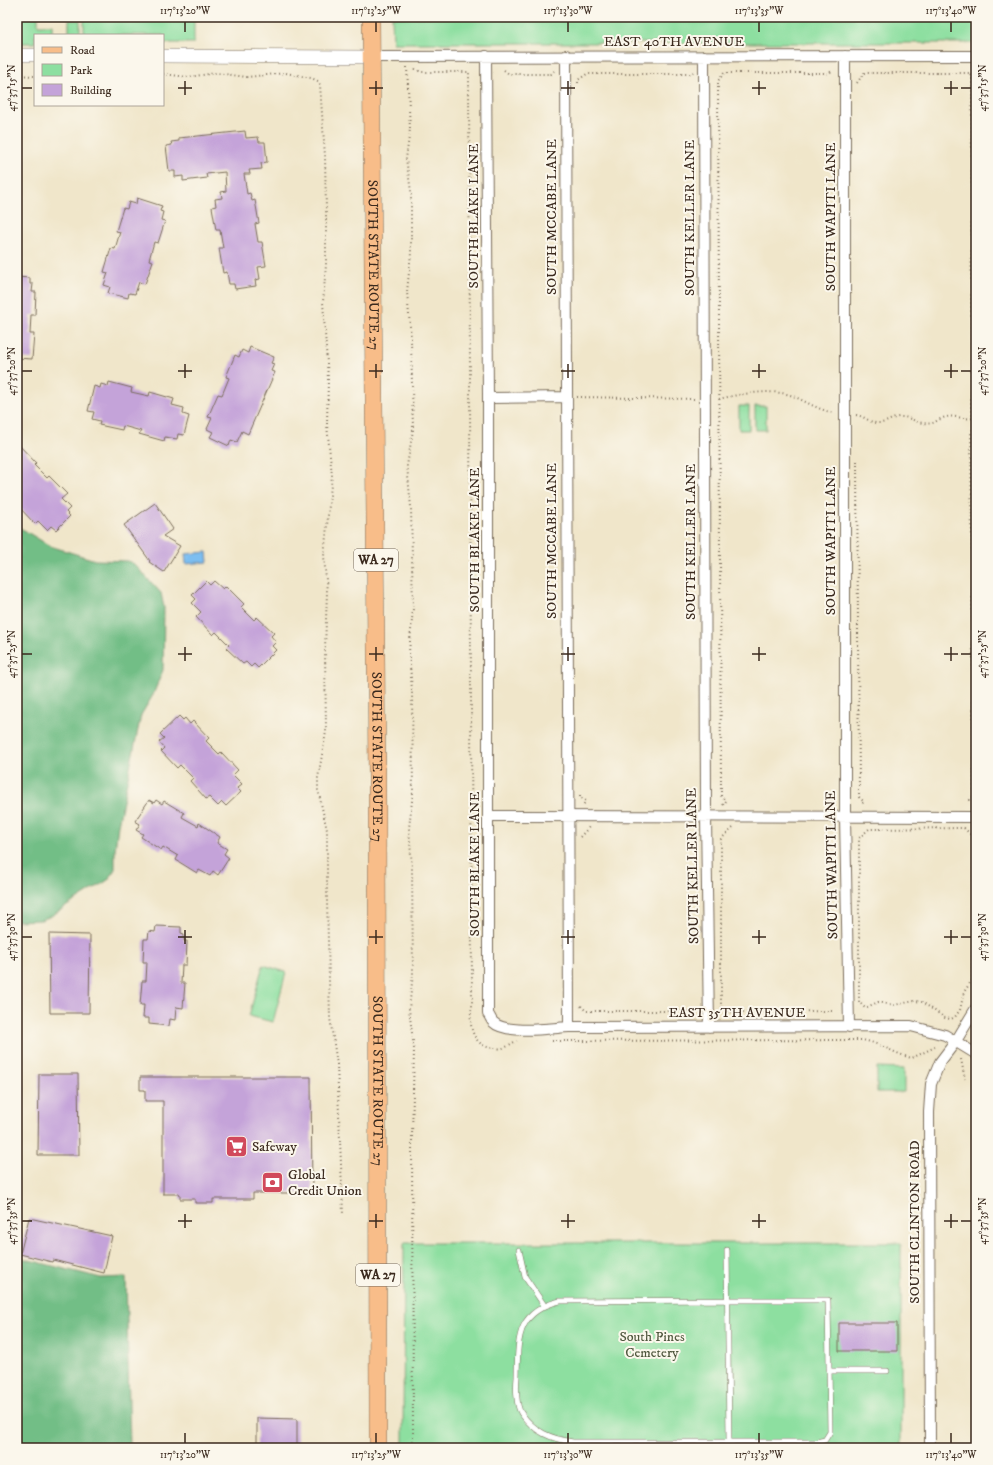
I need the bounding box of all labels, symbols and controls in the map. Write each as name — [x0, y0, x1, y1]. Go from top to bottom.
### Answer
text: 117°13'20"W — [160, 5, 211, 17]
text: 117°13'25"W — [351, 5, 402, 17]
text: 117°13'30"W — [544, 5, 593, 17]
text: 117°13'35"W — [735, 5, 784, 17]
text: 117°13'40"W — [925, 5, 977, 17]
street label: EAST 40TH AVENUE — [604, 33, 744, 51]
legend — [34, 34, 164, 106]
text: Road — [70, 43, 95, 58]
text: Park — [70, 63, 92, 78]
text: 47°37'15"N — [6, 64, 18, 112]
text: 47°37'15"N — [977, 64, 989, 112]
text: Building — [70, 83, 111, 98]
street label: SOUTH MCCABE LANE — [543, 139, 561, 295]
street label: SOUTH KELLER LANE — [681, 140, 699, 296]
street label: SOUTH WAPITI LANE — [822, 143, 840, 291]
street label: SOUTH BLAKE LANE — [465, 144, 483, 288]
street label: SOUTH STATE ROUTE 27 — [363, 180, 383, 350]
text: 47°37'20"N — [6, 347, 18, 395]
text: 47°37'20"N — [977, 347, 989, 395]
street label: SOUTH MCCABE LANE — [543, 463, 561, 619]
street label: SOUTH KELLER LANE — [682, 464, 700, 620]
street label: SOUTH WAPITI LANE — [822, 467, 840, 615]
street label: SOUTH BLAKE LANE — [466, 468, 484, 612]
road number: WA 27 — [354, 549, 398, 571]
text: 47°37'25"N — [6, 630, 18, 678]
text: 47°37'25"N — [977, 630, 989, 678]
street label: SOUTH STATE ROUTE 27 — [367, 672, 386, 842]
street label: SOUTH KELLER LANE — [683, 788, 703, 944]
street label: SOUTH WAPITI LANE — [822, 790, 842, 939]
street label: SOUTH BLAKE LANE — [466, 792, 484, 936]
text: 47°37'30"N — [6, 913, 18, 961]
text: 47°37'30"N — [977, 913, 989, 961]
street label: SOUTH STATE ROUTE 27 — [368, 996, 387, 1166]
street label: EAST 35TH AVENUE — [669, 1004, 806, 1022]
supermarket icon: Safeway — [224, 1134, 250, 1160]
place label: Safeway — [252, 1138, 297, 1156]
street label: SOUTH CLINTON ROAD — [906, 1140, 924, 1304]
place label: Global Credit Union — [288, 1166, 363, 1200]
bank icon: Global Credit Union — [259, 1170, 285, 1196]
text: 47°37'35"N — [6, 1197, 18, 1245]
text: 47°37'35"N — [977, 1197, 989, 1245]
road number: WA 27 — [356, 1264, 400, 1286]
park label: South Pines Cemetery — [619, 1328, 685, 1362]
text: 117°13'20"W — [160, 1449, 211, 1461]
text: 117°13'25"W — [351, 1449, 402, 1461]
text: 117°13'30"W — [544, 1449, 593, 1461]
text: 117°13'35"W — [735, 1449, 784, 1461]
text: 117°13'40"W — [925, 1449, 977, 1461]

